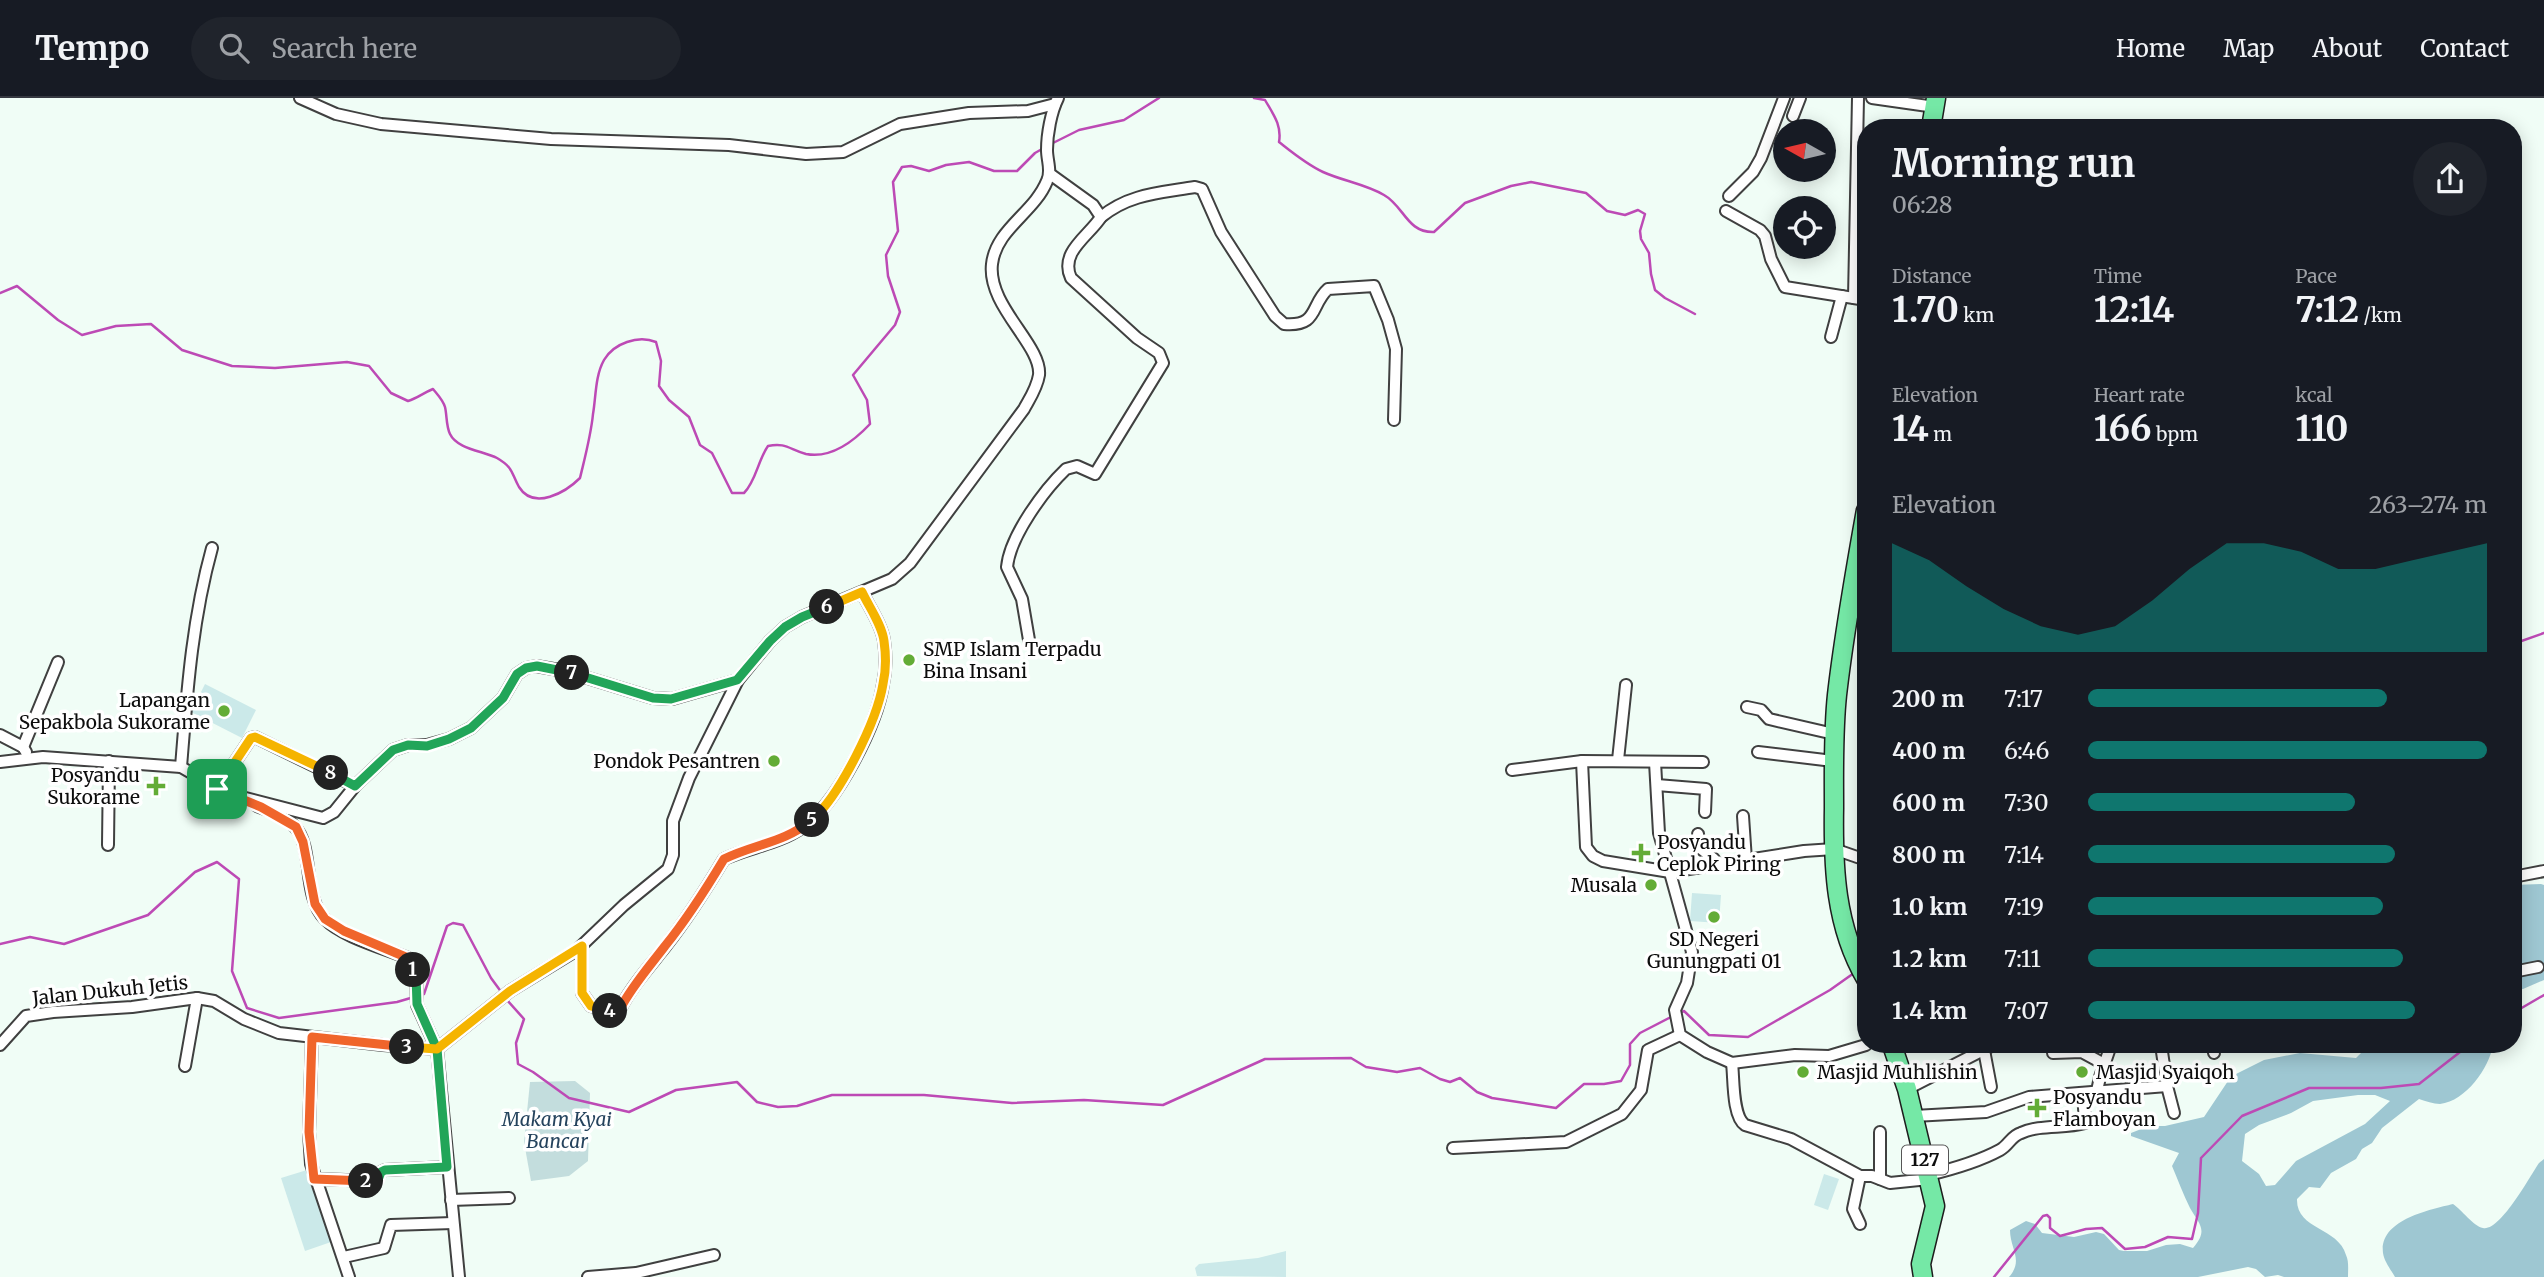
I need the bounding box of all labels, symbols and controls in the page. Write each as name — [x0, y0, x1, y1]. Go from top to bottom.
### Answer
search box — [191, 17, 681, 80]
text: Tempo — [35, 28, 149, 69]
icon: search — [215, 29, 253, 67]
text: Search here — [271, 32, 417, 65]
text: Home — [2116, 33, 2185, 64]
text: Map — [2223, 33, 2274, 64]
text: About — [2312, 33, 2382, 64]
text: Contact — [2420, 33, 2509, 64]
north arrow — [1773, 119, 1836, 182]
map controls — [1773, 119, 1836, 259]
text: Morning run — [1892, 140, 2135, 187]
button: share — [2413, 142, 2487, 216]
text: 06:28 — [1892, 190, 1952, 219]
button: locate — [1773, 196, 1836, 259]
text: Distance — [1892, 264, 1971, 288]
text: Time — [2094, 264, 2142, 288]
text: Pace — [2295, 264, 2337, 288]
text: 1.70 — [1892, 288, 1959, 332]
text: 12:14 — [2094, 288, 2174, 332]
text: 7:12 — [2295, 288, 2359, 332]
text: km — [1959, 303, 1994, 327]
text: /km — [2359, 303, 2402, 327]
text: Elevation — [1892, 383, 1978, 407]
text: Heart rate — [2094, 383, 2185, 407]
text: kcal — [2295, 383, 2333, 407]
text: 14 — [1892, 407, 1929, 451]
text: 166 — [2094, 407, 2152, 451]
text: 110 — [2295, 407, 2349, 451]
text: m — [1929, 422, 1952, 446]
text: bpm — [2152, 422, 2198, 446]
text: Elevation — [1892, 490, 1996, 519]
text: 263–274 m — [2369, 490, 2487, 519]
pin: 6 — [810, 589, 844, 624]
text: 6 — [821, 594, 832, 618]
place label: SMP Islam Terpadu Bina Insani — [923, 637, 1102, 683]
marker: SMP Islam Terpadu Bina Insani — [901, 652, 917, 668]
pin: 7 — [554, 656, 590, 690]
text: 7 — [566, 660, 577, 684]
text: 200 m — [1892, 684, 1964, 713]
text: 7:17 — [2004, 684, 2043, 713]
place label: Lapangan Sepakbola Sukorame — [19, 688, 210, 734]
marker: Lapangan Sepakbola Sukorame — [216, 703, 232, 719]
text: 400 m — [1892, 736, 1966, 765]
text: 6:46 — [2004, 736, 2050, 765]
place label: Pondok Pesantren — [593, 749, 760, 773]
marker: Pondok Pesantren — [766, 753, 782, 769]
pin: 8 — [314, 756, 348, 790]
pin — [187, 759, 247, 819]
text: 8 — [325, 760, 336, 784]
place label: Posyandu Sukorame — [47, 763, 140, 809]
icon: arrive — [198, 770, 236, 808]
marker: Posyandu Sukorame — [146, 776, 166, 796]
text: 600 m — [1892, 788, 1965, 817]
text: 7:30 — [2004, 788, 2049, 817]
pin: 5 — [794, 802, 830, 838]
text: 5 — [806, 807, 817, 831]
place label: Posyandu Ceplok Piring — [1657, 830, 1781, 876]
text: 800 m — [1892, 840, 1965, 869]
text: 7:14 — [2004, 840, 2044, 869]
marker: Posyandu Ceplok Piring — [1631, 843, 1651, 863]
place label: Musala — [1571, 873, 1637, 897]
marker: Musala — [1643, 877, 1659, 893]
text: 1.0 km — [1892, 892, 1967, 921]
text: 7:19 — [2004, 892, 2044, 921]
marker: SD Negeri Gunungpati 01 — [1706, 909, 1722, 925]
place label: SD Negeri Gunungpati 01 — [1647, 927, 1781, 973]
text: 1.2 km — [1892, 944, 1967, 973]
text: 7:11 — [2004, 944, 2041, 973]
pin: 1 — [396, 952, 430, 988]
text: 1 — [408, 957, 417, 981]
street label: Jalan Dukuh Jetis — [30, 970, 189, 1010]
pin: 4 — [592, 993, 628, 1028]
text: 1.4 km — [1892, 996, 1967, 1025]
text: 7:07 — [2004, 996, 2049, 1025]
text: 4 — [603, 998, 616, 1022]
pin: 3 — [390, 1030, 424, 1065]
text: 3 — [401, 1034, 412, 1058]
place label: Masjid Muhlishin — [1817, 1060, 1978, 1084]
place label: Masjid Syaiqoh — [2096, 1060, 2235, 1084]
marker: Masjid Muhlishin — [1795, 1064, 1811, 1080]
marker: Masjid Syaiqoh — [2074, 1064, 2090, 1080]
place label: Posyandu Flamboyan — [2053, 1085, 2156, 1131]
marker: Posyandu Flamboyan — [2027, 1098, 2047, 1118]
park label: Makam Kyai Bancar — [501, 1107, 612, 1153]
road number: 127 — [1902, 1146, 1948, 1175]
pin: 2 — [348, 1164, 384, 1198]
text: 2 — [360, 1168, 371, 1192]

